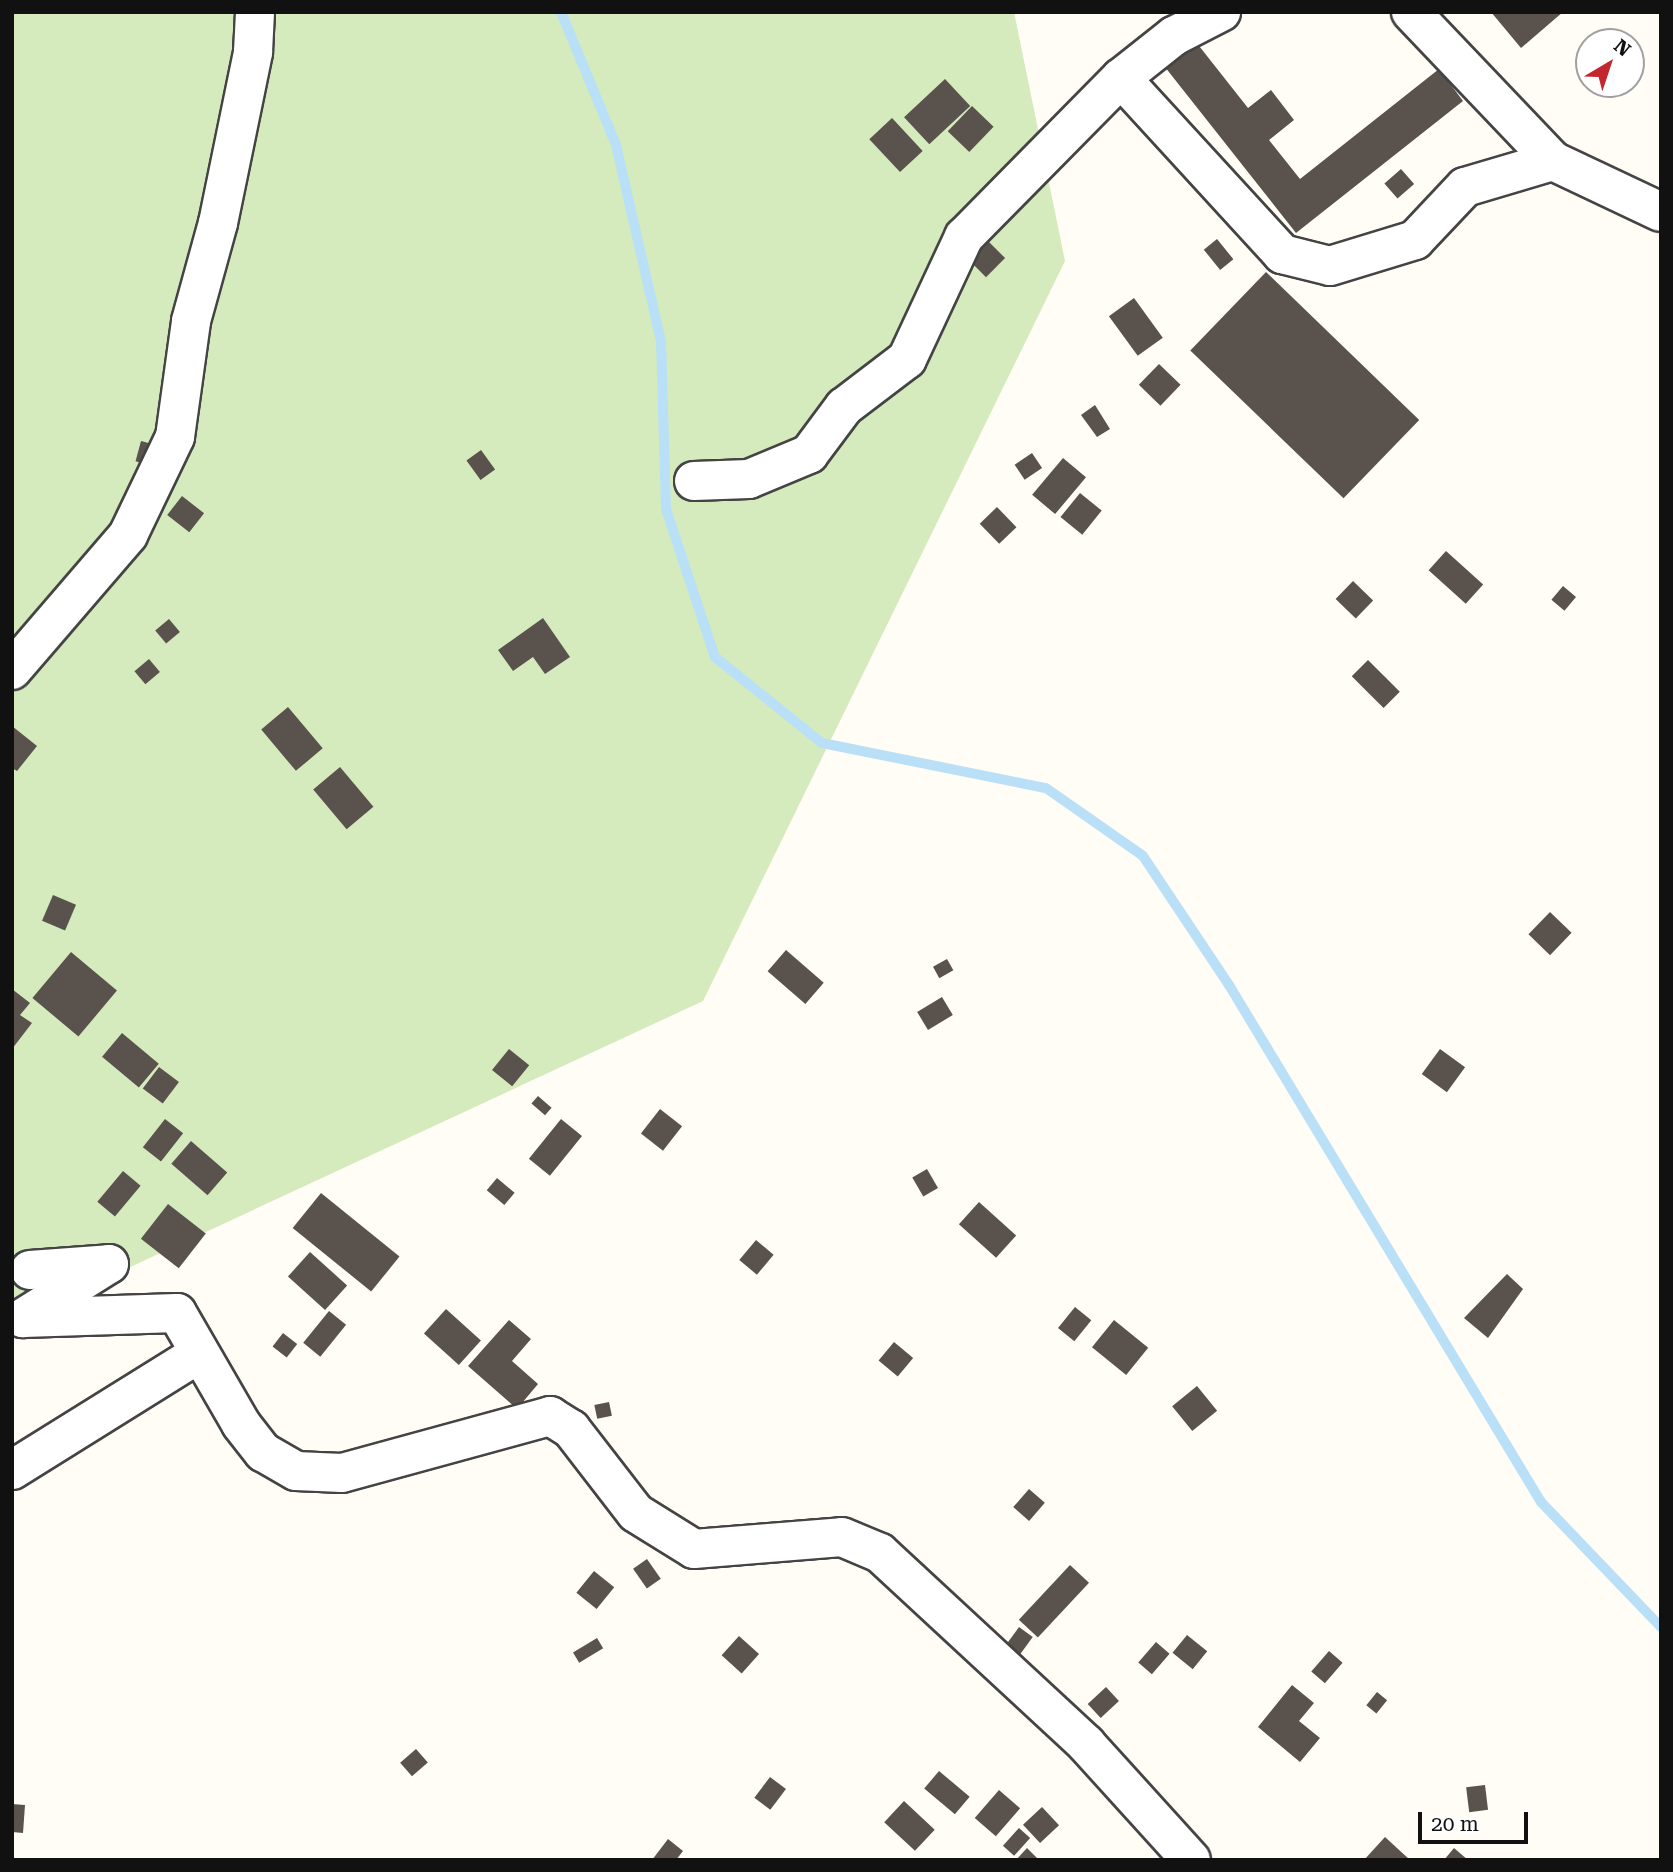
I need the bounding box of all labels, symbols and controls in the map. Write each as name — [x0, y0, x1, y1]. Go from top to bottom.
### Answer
north arrow — [1575, 28, 1645, 98]
text: N — [1609, 34, 1635, 61]
scale bar — [1421, 1798, 1531, 1842]
text: 20 m — [1431, 1812, 1479, 1836]

